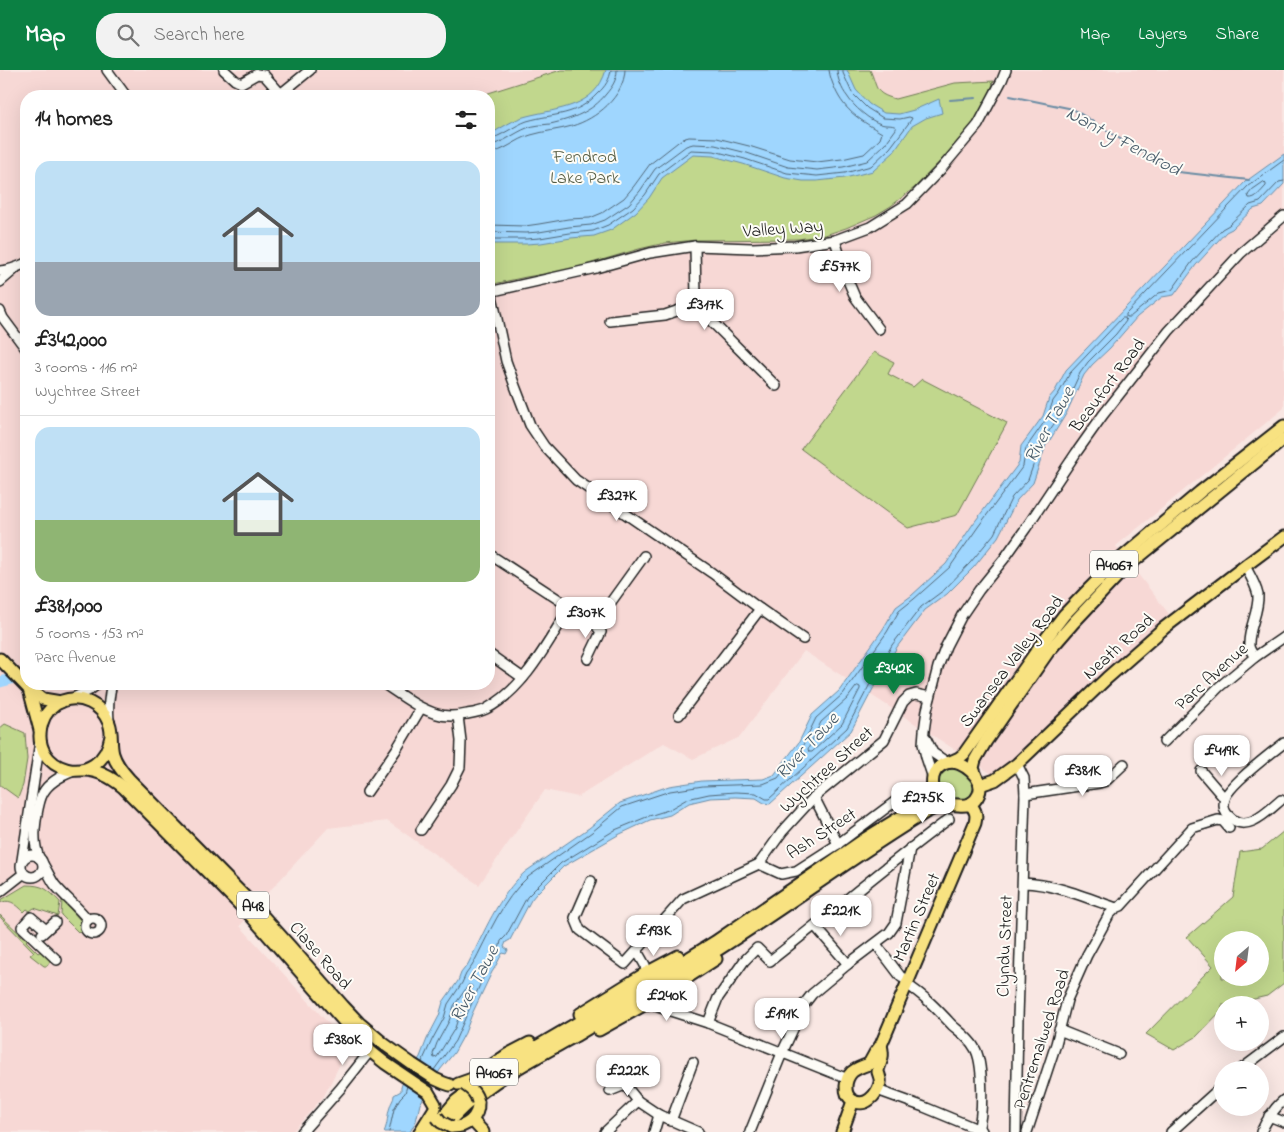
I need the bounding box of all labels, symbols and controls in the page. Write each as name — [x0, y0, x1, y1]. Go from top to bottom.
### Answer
search box — [96, 13, 446, 58]
text: Map — [25, 18, 66, 53]
icon: search — [114, 21, 142, 49]
text: Search here — [154, 22, 245, 49]
text: Map — [1080, 22, 1110, 48]
text: Layers — [1138, 22, 1188, 48]
text: Share — [1216, 22, 1259, 48]
water label: Nant y Fendrod — [1061, 101, 1186, 184]
text: 14 homes — [35, 105, 113, 135]
icon: filters — [452, 106, 480, 134]
park label: Fendrod Lake Park — [550, 145, 620, 192]
icon: home — [213, 194, 303, 284]
street label: Valley Way — [741, 214, 824, 246]
pin: £577K — [805, 250, 875, 293]
text: £577K — [820, 255, 860, 279]
pin: £317K — [670, 288, 740, 331]
text: £317K — [687, 293, 723, 317]
text: £342,000 — [35, 326, 107, 356]
street label: Beaufort Road — [1064, 334, 1153, 440]
text: 3 rooms · 116 m² — [35, 356, 138, 380]
text: Wychtree Street — [35, 380, 140, 404]
water label: River Tawe — [1018, 381, 1083, 468]
icon: home — [213, 459, 303, 549]
pin: £327K — [582, 480, 652, 522]
text: £327K — [597, 484, 637, 508]
road number: A4067 — [1090, 550, 1138, 578]
street label: Swansea Valley Road — [954, 591, 1071, 734]
text: £381,000 — [35, 592, 102, 622]
pin: £307K — [551, 596, 621, 639]
text: £307K — [567, 601, 605, 625]
street label: Neath Road — [1078, 608, 1161, 687]
text: 5 rooms · 153 m² — [35, 622, 144, 646]
street label: Parc Avenue — [1170, 637, 1256, 718]
text: Parc Avenue — [35, 646, 116, 670]
pin: £342K — [859, 652, 929, 695]
text: £342K — [874, 657, 914, 681]
water label: River Tawe — [770, 706, 847, 786]
street label: Wychtree Street — [775, 721, 880, 820]
pin: £419K — [1187, 734, 1257, 777]
text: £419K — [1205, 739, 1239, 763]
pin: £381K — [1048, 754, 1118, 797]
text: £381K — [1065, 759, 1101, 783]
pin: £275K — [888, 782, 958, 824]
text: £275K — [902, 786, 944, 810]
street label: Ash Street — [782, 802, 862, 867]
street label: Martin Street — [887, 869, 948, 966]
road number: A48 — [237, 892, 269, 918]
pin: £221K — [806, 894, 876, 937]
street label: Clyndu Street — [991, 895, 1021, 998]
text: £221K — [822, 899, 860, 923]
pin: £193K — [619, 914, 689, 957]
street label: Clase Road — [282, 916, 357, 996]
text: £193K — [637, 919, 671, 943]
north arrow — [1214, 931, 1269, 986]
map controls — [1214, 931, 1269, 1116]
water label: River Tawe — [444, 940, 507, 1027]
street label: Pentremalwed Road — [1008, 966, 1078, 1113]
pin: £240K — [632, 980, 702, 1022]
text: £240K — [647, 984, 687, 1008]
button: + — [1214, 996, 1269, 1051]
pin: £191K — [747, 998, 817, 1040]
text: £191K — [766, 1002, 798, 1026]
pin: £380K — [308, 1024, 378, 1066]
text: £380K — [324, 1028, 362, 1052]
pin: £222K — [593, 1054, 663, 1097]
road number: A4067 — [470, 1059, 518, 1086]
text: £222K — [607, 1059, 649, 1083]
button: − — [1214, 1061, 1269, 1116]

